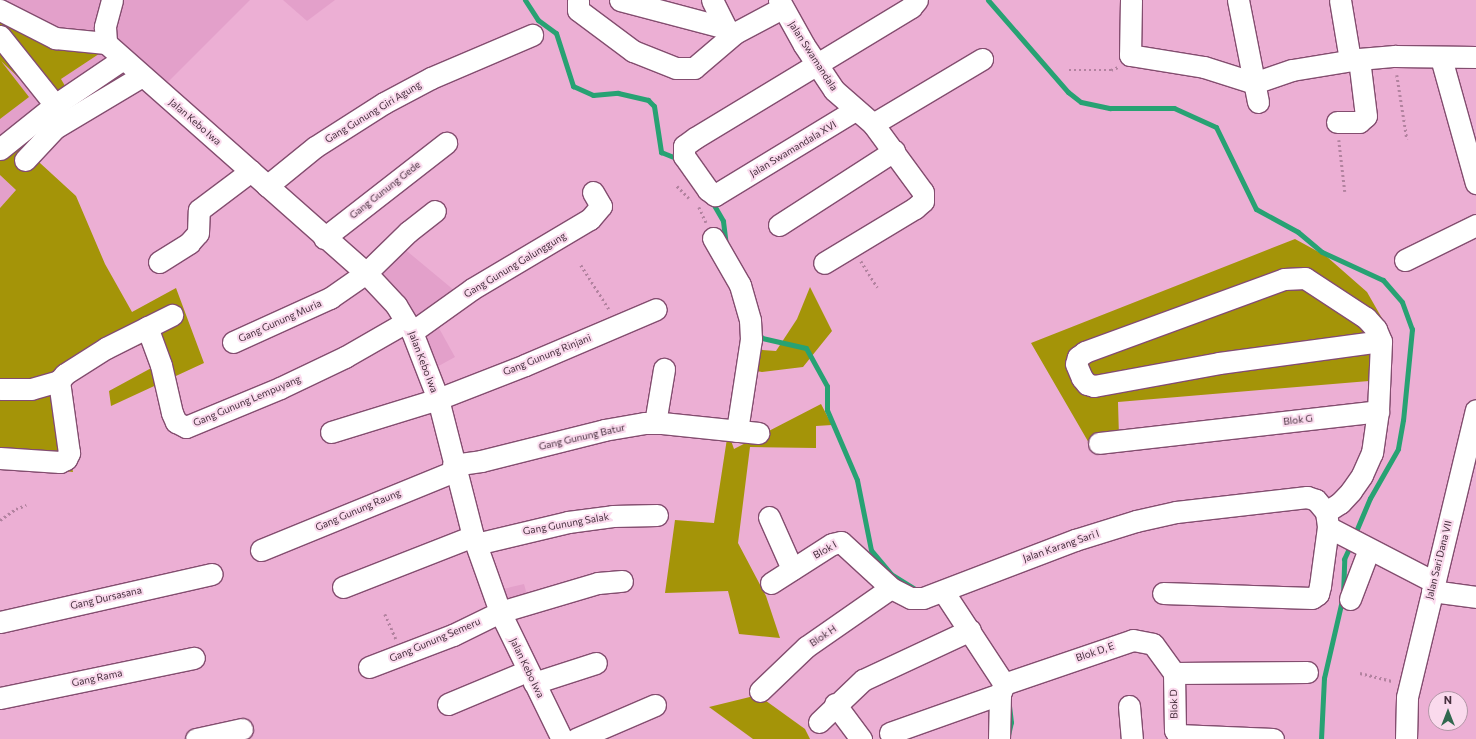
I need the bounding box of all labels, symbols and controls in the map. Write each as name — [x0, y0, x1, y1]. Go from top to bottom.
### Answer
street label: Jalan Swamandala — [786, 19, 840, 93]
street label: Gang Gunung Giri Agung — [323, 78, 423, 146]
street label: Jalan Kebo Iwa — [167, 96, 223, 148]
street label: Jalan Swamandala XVI — [747, 118, 839, 180]
street label: Gang Gunung Gede — [347, 159, 423, 221]
street label: Gang Gunung Galunggung — [462, 230, 568, 300]
street label: Gang Gunung Muria — [237, 297, 323, 345]
street label: Jalan Kebo Iwa — [406, 330, 440, 394]
street label: Gang Gunung Rinjani — [501, 332, 593, 378]
street label: Gang Gunung Lempuyang — [191, 373, 303, 429]
street label: Blok G — [1283, 412, 1313, 428]
street label: Gang Gunung Batur — [538, 421, 626, 453]
street label: Gang Gunung Raung — [314, 487, 402, 533]
street label: Gang Gunung Salak — [522, 511, 610, 537]
street label: Jalan Sari Dana VII — [1423, 519, 1455, 601]
street label: Jalan Karang Sari I — [1021, 527, 1101, 565]
street label: Blok I — [811, 539, 839, 561]
street label: Gang Dursasana — [69, 584, 143, 612]
street label: Gang Gunung Semeru — [388, 615, 482, 665]
street label: Blok H — [807, 623, 839, 649]
street label: Jalan Kebo Iwa — [507, 636, 547, 700]
street label: Blok D, E — [1074, 640, 1116, 664]
street label: Gang Rama — [71, 667, 123, 689]
street label: Blok D — [1168, 689, 1180, 719]
north arrow — [1428, 691, 1468, 731]
text: N — [1444, 693, 1452, 706]

